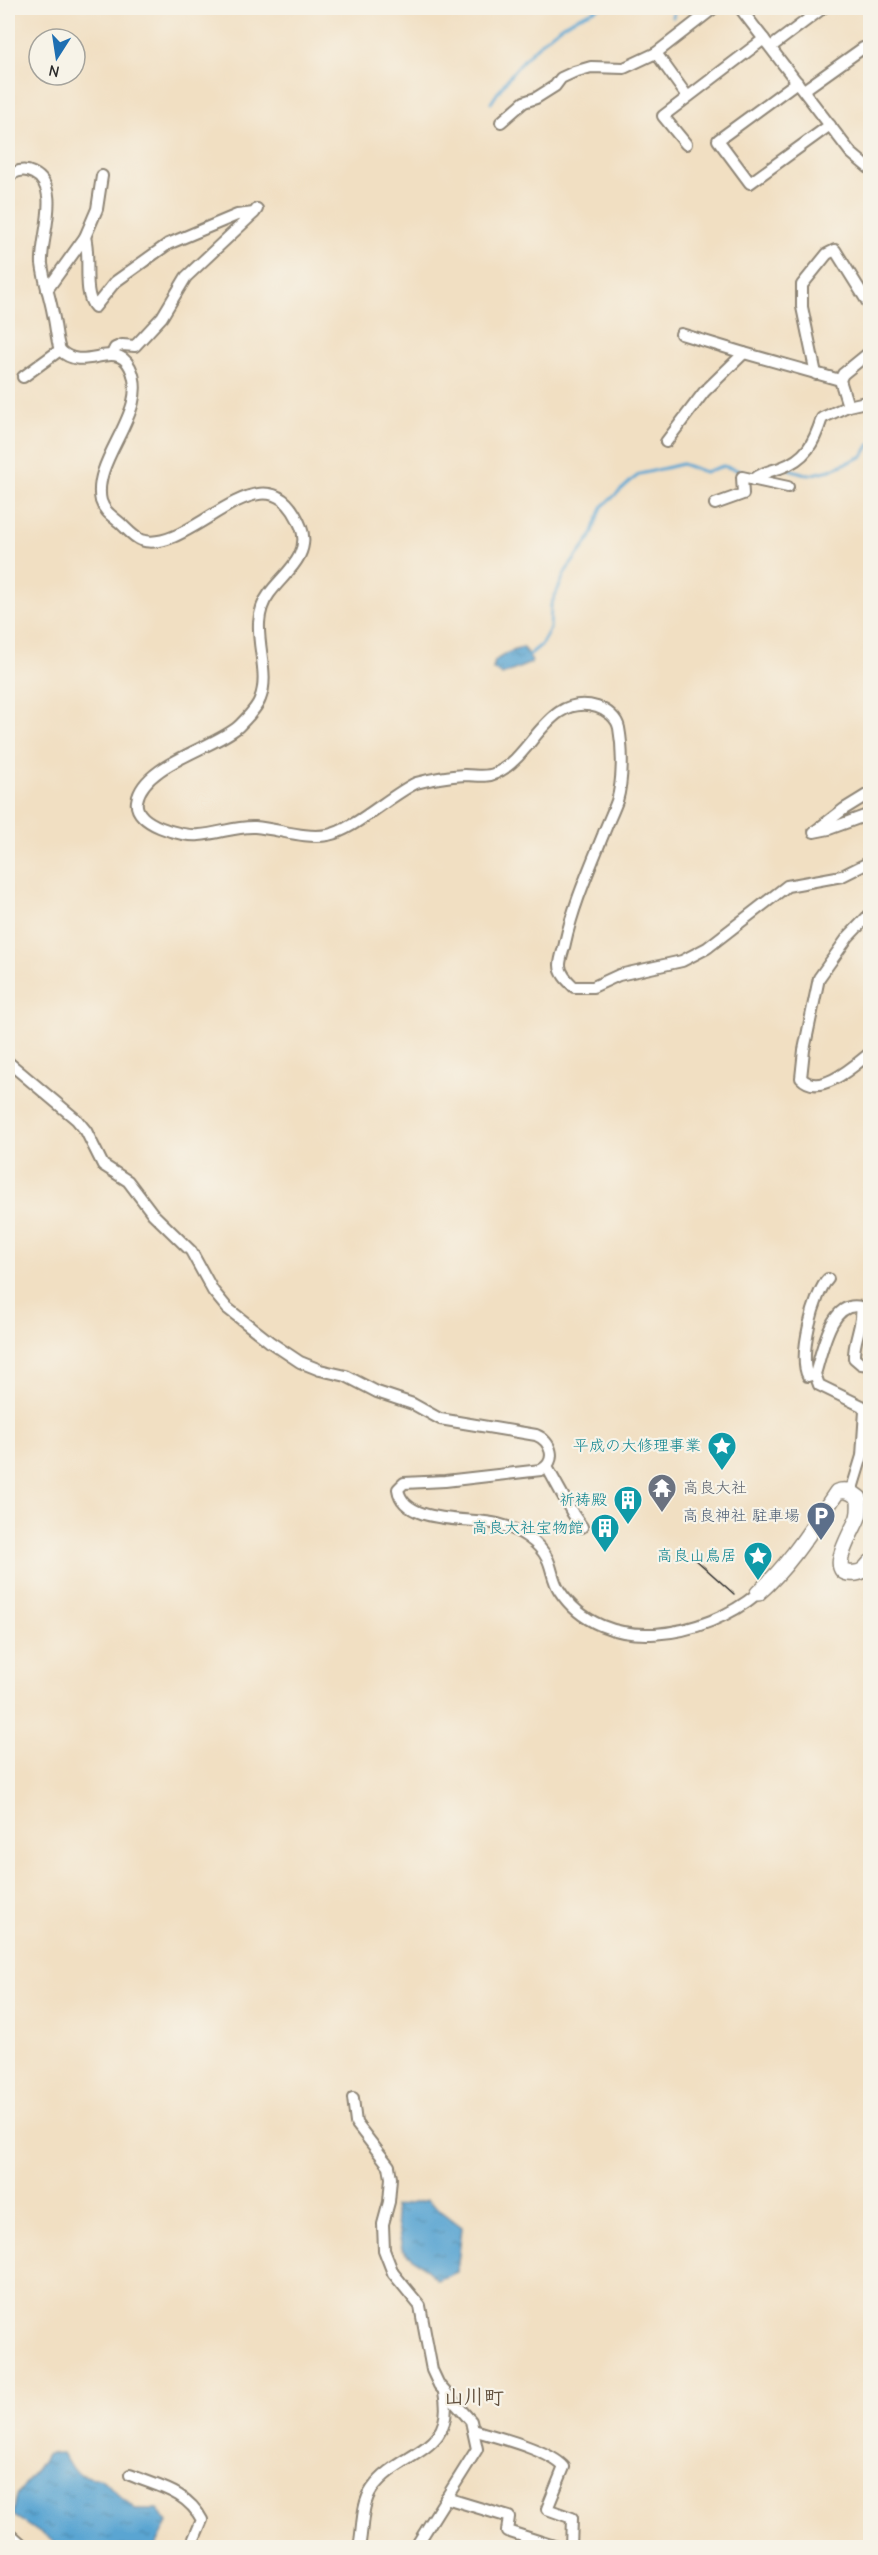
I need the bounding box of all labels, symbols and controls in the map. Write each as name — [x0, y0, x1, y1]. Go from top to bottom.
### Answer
north arrow — [27, 27, 87, 87]
text: N — [47, 61, 61, 81]
place icon: 平成の大修理事業 — [706, 1430, 738, 1472]
place label: 平成の大修理事業 — [573, 1437, 701, 1455]
temple icon: 高良大社 — [646, 1472, 678, 1514]
place label: 高良大社 — [683, 1479, 747, 1497]
building icon: 祈祷殿 — [612, 1484, 644, 1526]
place label: 祈祷殿 — [559, 1491, 607, 1509]
parking icon: 高良神社 駐車場 — [805, 1500, 837, 1542]
place label: 高良神社 駐車場 — [683, 1507, 800, 1525]
building icon: 高良大社宝物館 — [589, 1512, 621, 1554]
place label: 高良大社宝物館 — [472, 1519, 584, 1537]
place icon: 高良山鳥居 — [742, 1540, 774, 1582]
place label: 高良山鳥居 — [657, 1547, 737, 1565]
district label: 山川町 — [444, 2386, 504, 2409]

